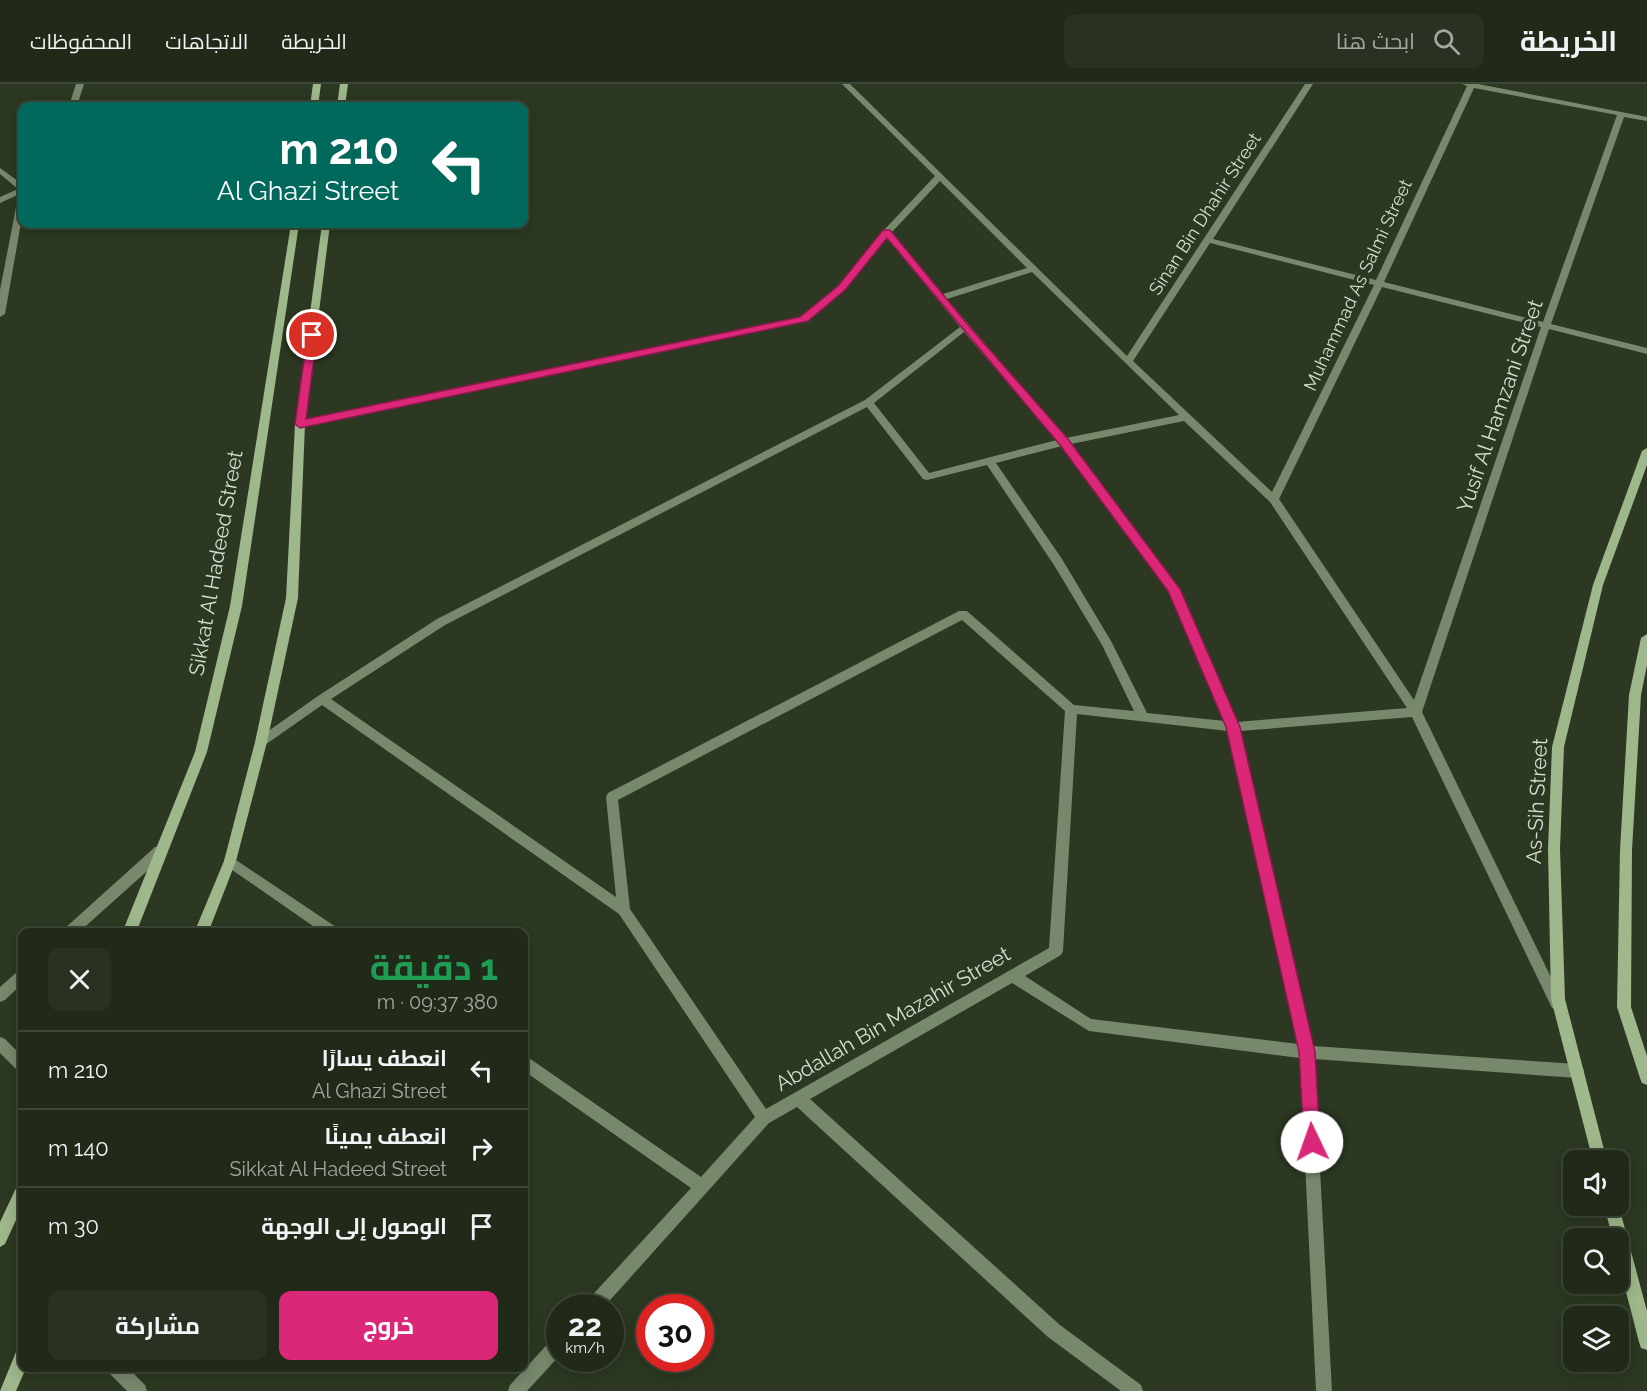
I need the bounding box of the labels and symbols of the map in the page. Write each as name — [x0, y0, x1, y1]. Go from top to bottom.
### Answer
street label: Sinan Bin Dhahir Street — [1144, 129, 1265, 299]
street label: Muhammad As Salmi Street — [1299, 176, 1416, 394]
street label: Yusif Al Hamzani Street — [1451, 296, 1548, 516]
pin — [286, 309, 337, 360]
street label: Sikkat Al Hadeed Street — [183, 448, 248, 678]
street label: As-Sih Street — [1521, 737, 1552, 865]
street label: Abdallah Bin Mazahir Street — [771, 941, 1015, 1096]
position arrow — [1280, 1110, 1344, 1174]
speed limit sign: 30 — [636, 1294, 714, 1372]

